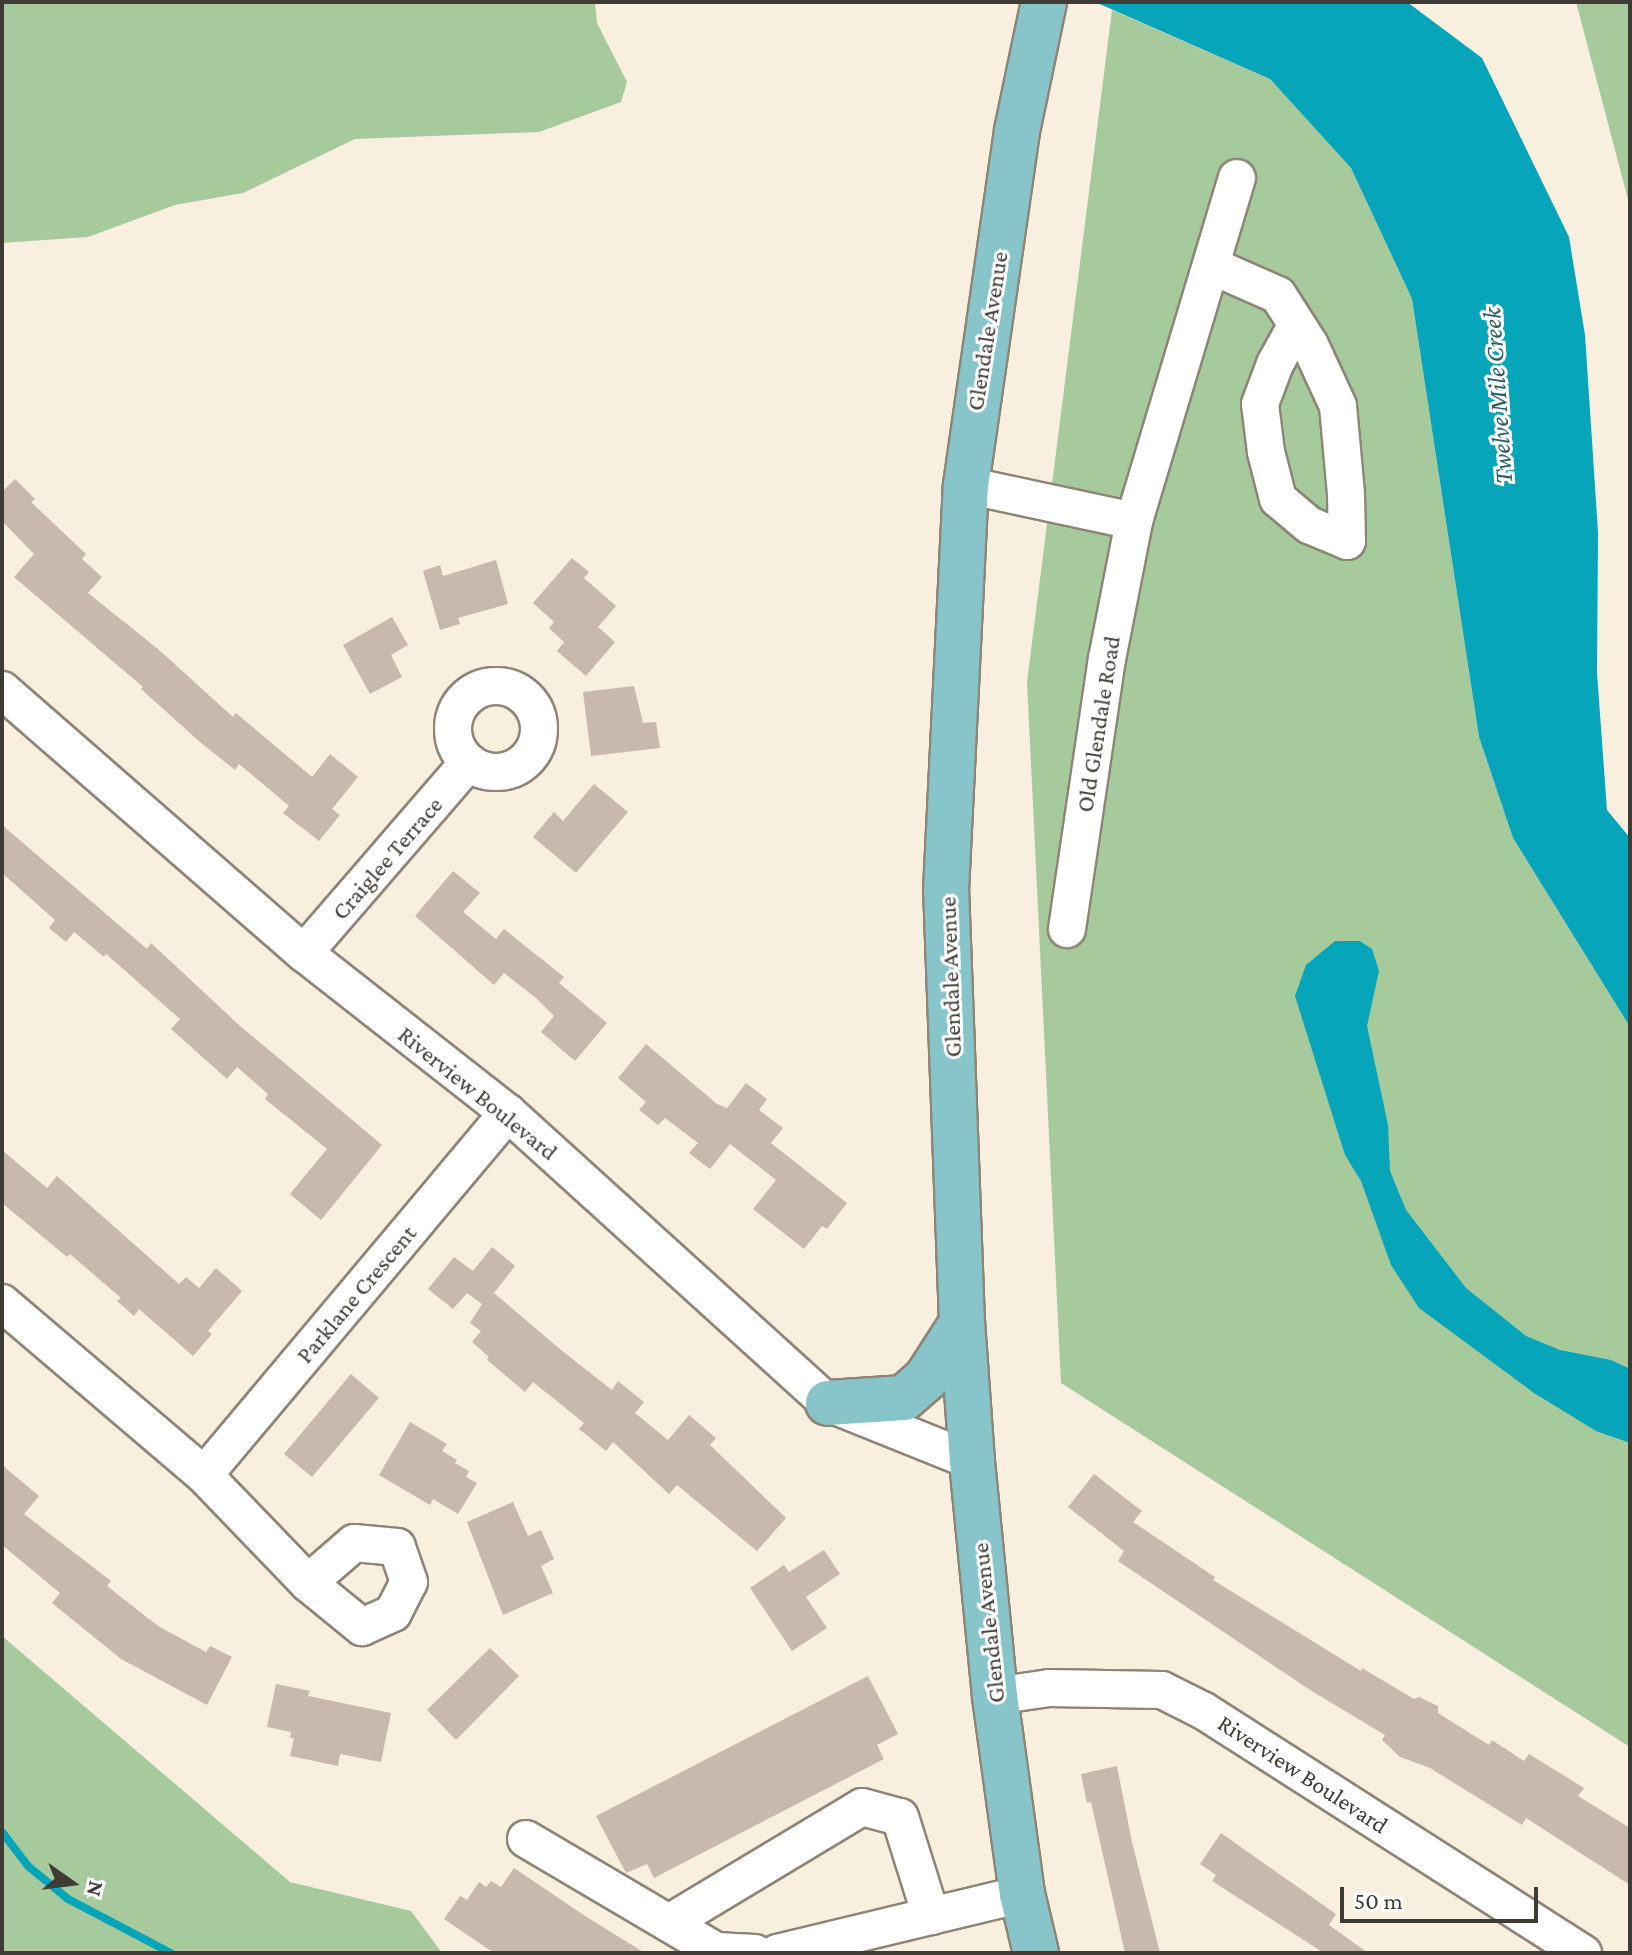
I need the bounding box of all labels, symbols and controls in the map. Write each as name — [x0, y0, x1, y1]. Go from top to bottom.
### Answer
street label: Glendale Avenue — [960, 249, 1014, 413]
water label: Twelve Mile Creek — [1476, 307, 1520, 485]
street label: Old Glendale Road — [1070, 634, 1126, 814]
street label: Craiglee Terrace — [326, 790, 448, 926]
street label: Glendale Avenue — [933, 896, 967, 1058]
street label: Riverview Boulevard — [392, 1020, 564, 1166]
street label: Parklane Crescent — [290, 1219, 422, 1369]
street label: Glendale Avenue — [965, 1542, 1011, 1704]
street label: Riverview Boulevard — [1213, 1708, 1393, 1840]
north arrow — [32, 1843, 112, 1923]
scale bar — [1344, 1871, 1542, 1921]
text: N — [82, 1879, 110, 1899]
text: 50 m — [1354, 1887, 1403, 1914]

